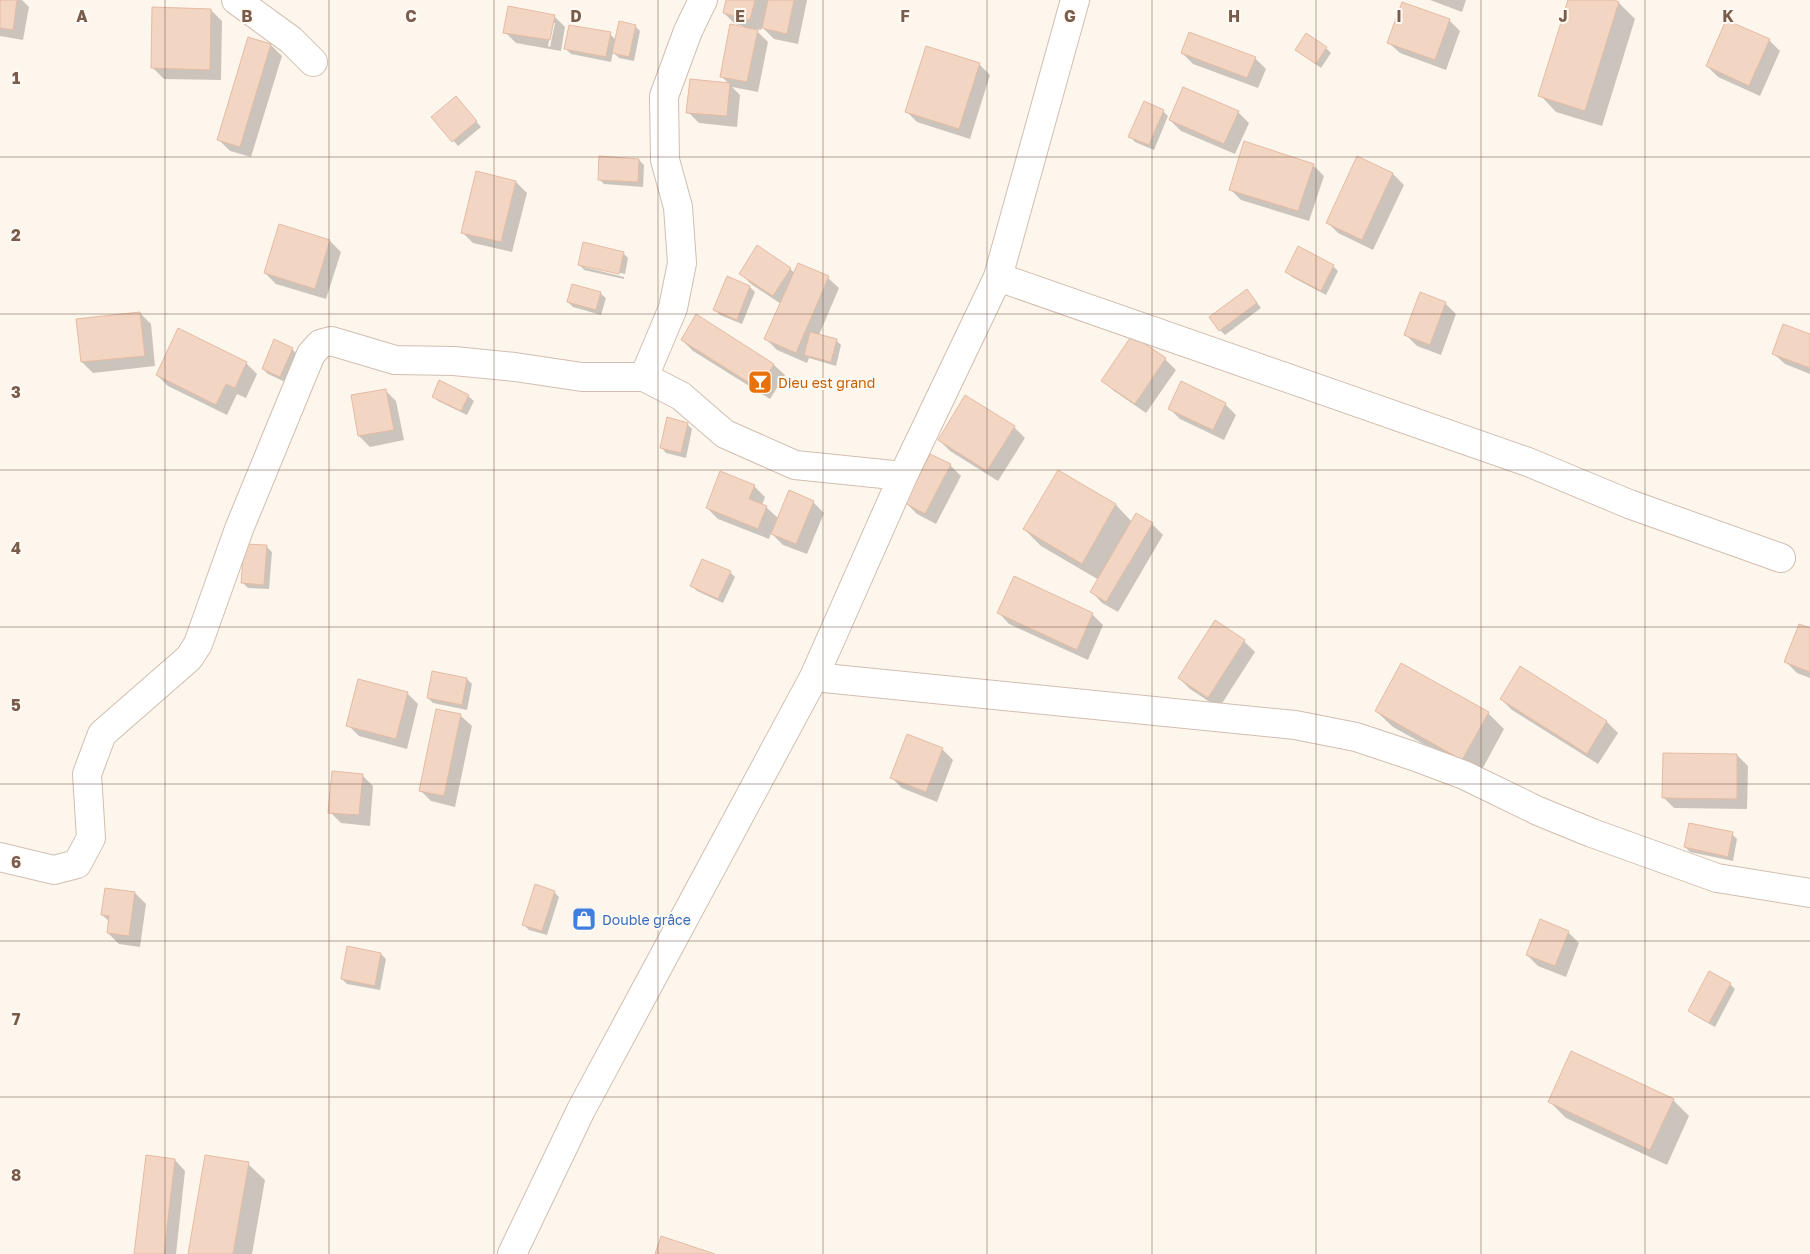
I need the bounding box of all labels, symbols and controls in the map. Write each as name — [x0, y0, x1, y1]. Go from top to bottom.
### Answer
text: A — [76, 6, 88, 26]
text: B — [241, 6, 253, 26]
text: C — [405, 6, 417, 26]
text: D — [570, 6, 582, 26]
text: E — [735, 6, 745, 26]
text: F — [900, 6, 910, 26]
text: G — [1064, 6, 1076, 26]
text: H — [1228, 6, 1240, 26]
text: I — [1396, 6, 1402, 26]
text: J — [1558, 6, 1568, 26]
text: K — [1722, 6, 1734, 26]
text: 1 — [12, 68, 20, 88]
text: 2 — [11, 225, 21, 245]
bar icon: Dieu est grand — [747, 369, 773, 395]
place label: Dieu est grand — [778, 374, 875, 391]
text: 3 — [11, 382, 21, 402]
text: 4 — [11, 538, 21, 558]
text: 5 — [11, 695, 21, 715]
text: 6 — [11, 852, 21, 872]
shop icon: Double grâce — [571, 906, 597, 932]
place label: Double grâce — [602, 911, 691, 928]
text: 7 — [12, 1009, 21, 1029]
text: 8 — [11, 1165, 21, 1185]

